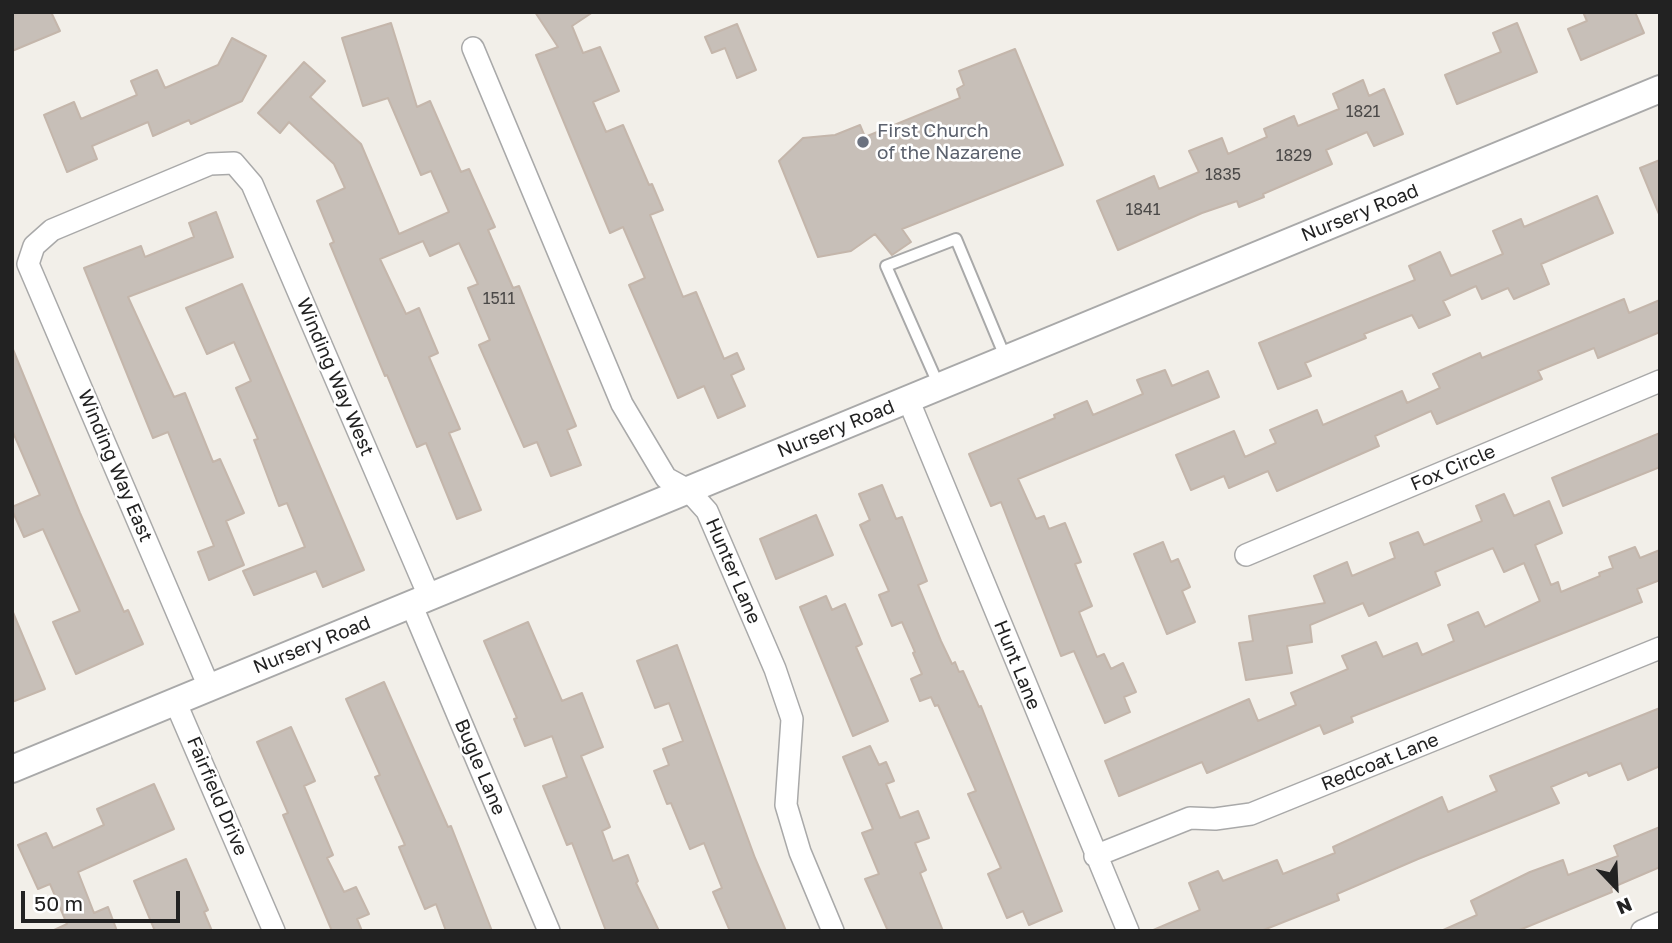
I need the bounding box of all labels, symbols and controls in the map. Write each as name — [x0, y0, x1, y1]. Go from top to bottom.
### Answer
house number: 1821 — [1346, 102, 1380, 122]
place label: First Church of the Nazarene — [877, 120, 1021, 164]
marker: First Church of the Nazarene — [855, 134, 871, 150]
house number: 1829 — [1276, 146, 1312, 166]
house number: 1835 — [1205, 165, 1241, 185]
street label: Nursery Road — [1298, 179, 1422, 247]
house number: 1841 — [1125, 200, 1161, 220]
house number: 1511 — [483, 289, 515, 309]
street label: Winding Way West — [291, 295, 379, 459]
street label: Winding Way East — [73, 387, 157, 545]
street label: Nursery Road — [774, 395, 898, 463]
street label: Fox Circle — [1407, 440, 1499, 496]
street label: Hunter Lane — [700, 515, 766, 627]
street label: Nursery Road — [250, 611, 374, 679]
street label: Hunt Lane — [989, 617, 1045, 713]
street label: Bugle Lane — [450, 716, 510, 818]
street label: Redcoat Lane — [1318, 728, 1442, 796]
street label: Fairfield Drive — [182, 733, 252, 859]
north arrow — [1581, 852, 1651, 922]
scale bar — [24, 876, 184, 920]
text: 50 m — [34, 890, 83, 916]
text: N — [1613, 893, 1636, 920]

